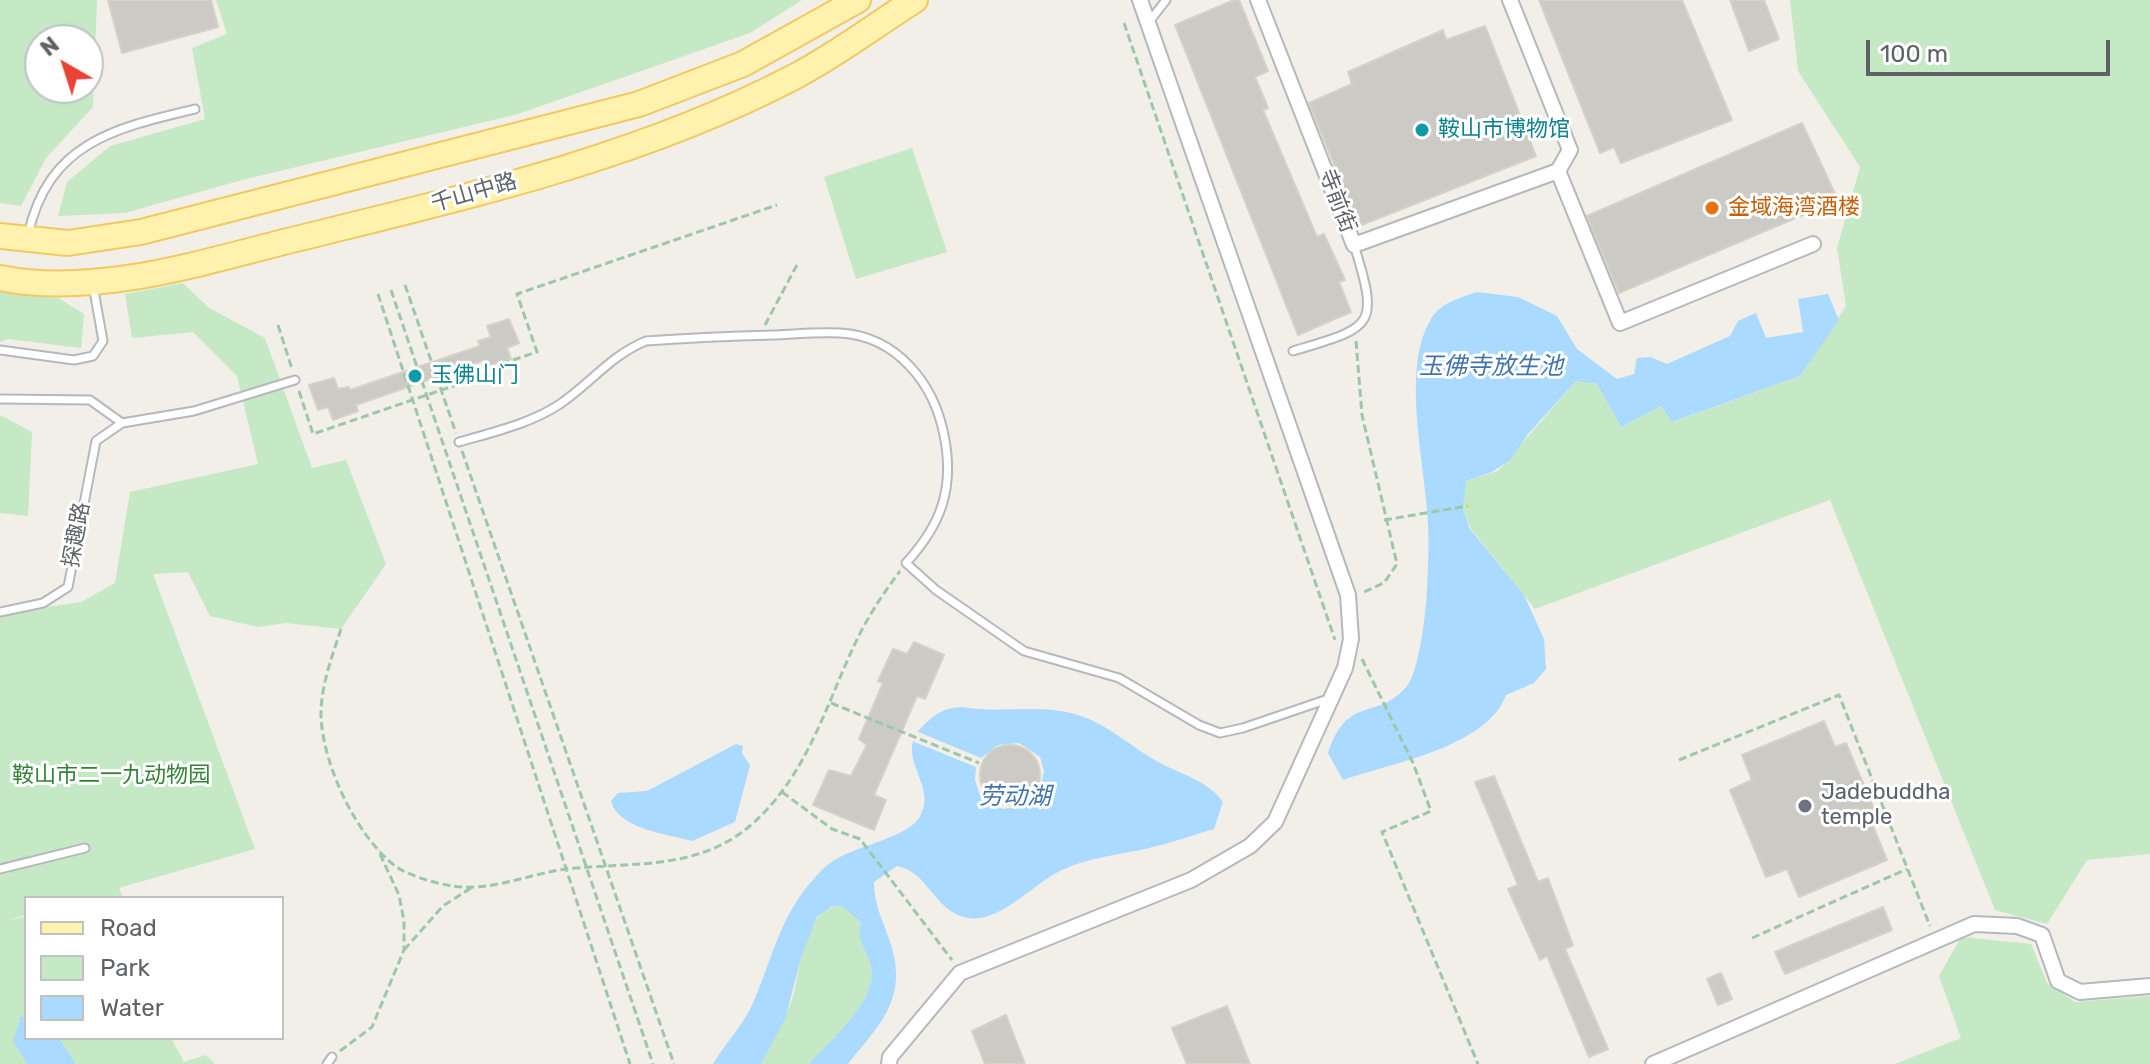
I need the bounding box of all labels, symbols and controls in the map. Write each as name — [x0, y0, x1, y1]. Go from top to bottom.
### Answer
north arrow — [24, 24, 104, 104]
scale bar — [1870, 24, 2114, 74]
text: N — [35, 31, 64, 62]
text: 100 m — [1880, 40, 1948, 68]
place label: 鞍山市博物馆 — [1438, 117, 1570, 143]
marker: 鞍山市博物馆 — [1413, 121, 1431, 139]
street label: 寺前街 — [1313, 165, 1361, 237]
street label: 千山中路 — [428, 168, 520, 218]
place label: 金域海湾酒楼 — [1728, 195, 1860, 221]
marker: 金域海湾酒楼 — [1703, 199, 1721, 217]
water label: 玉佛寺放生池 — [1419, 353, 1563, 381]
place label: 玉佛山门 — [431, 363, 519, 389]
marker: 玉佛山门 — [406, 367, 424, 385]
street label: 探趣路 — [58, 500, 96, 570]
park label: 鞍山市二一九动物园 — [12, 763, 210, 789]
place label: Jadebuddha temple — [1821, 780, 1950, 832]
water label: 劳动湖 — [979, 783, 1051, 811]
marker: Jadebuddha temple — [1796, 797, 1814, 815]
legend — [24, 896, 284, 1040]
text: Road — [100, 914, 157, 942]
text: Park — [100, 954, 150, 982]
text: Water — [100, 994, 164, 1022]

